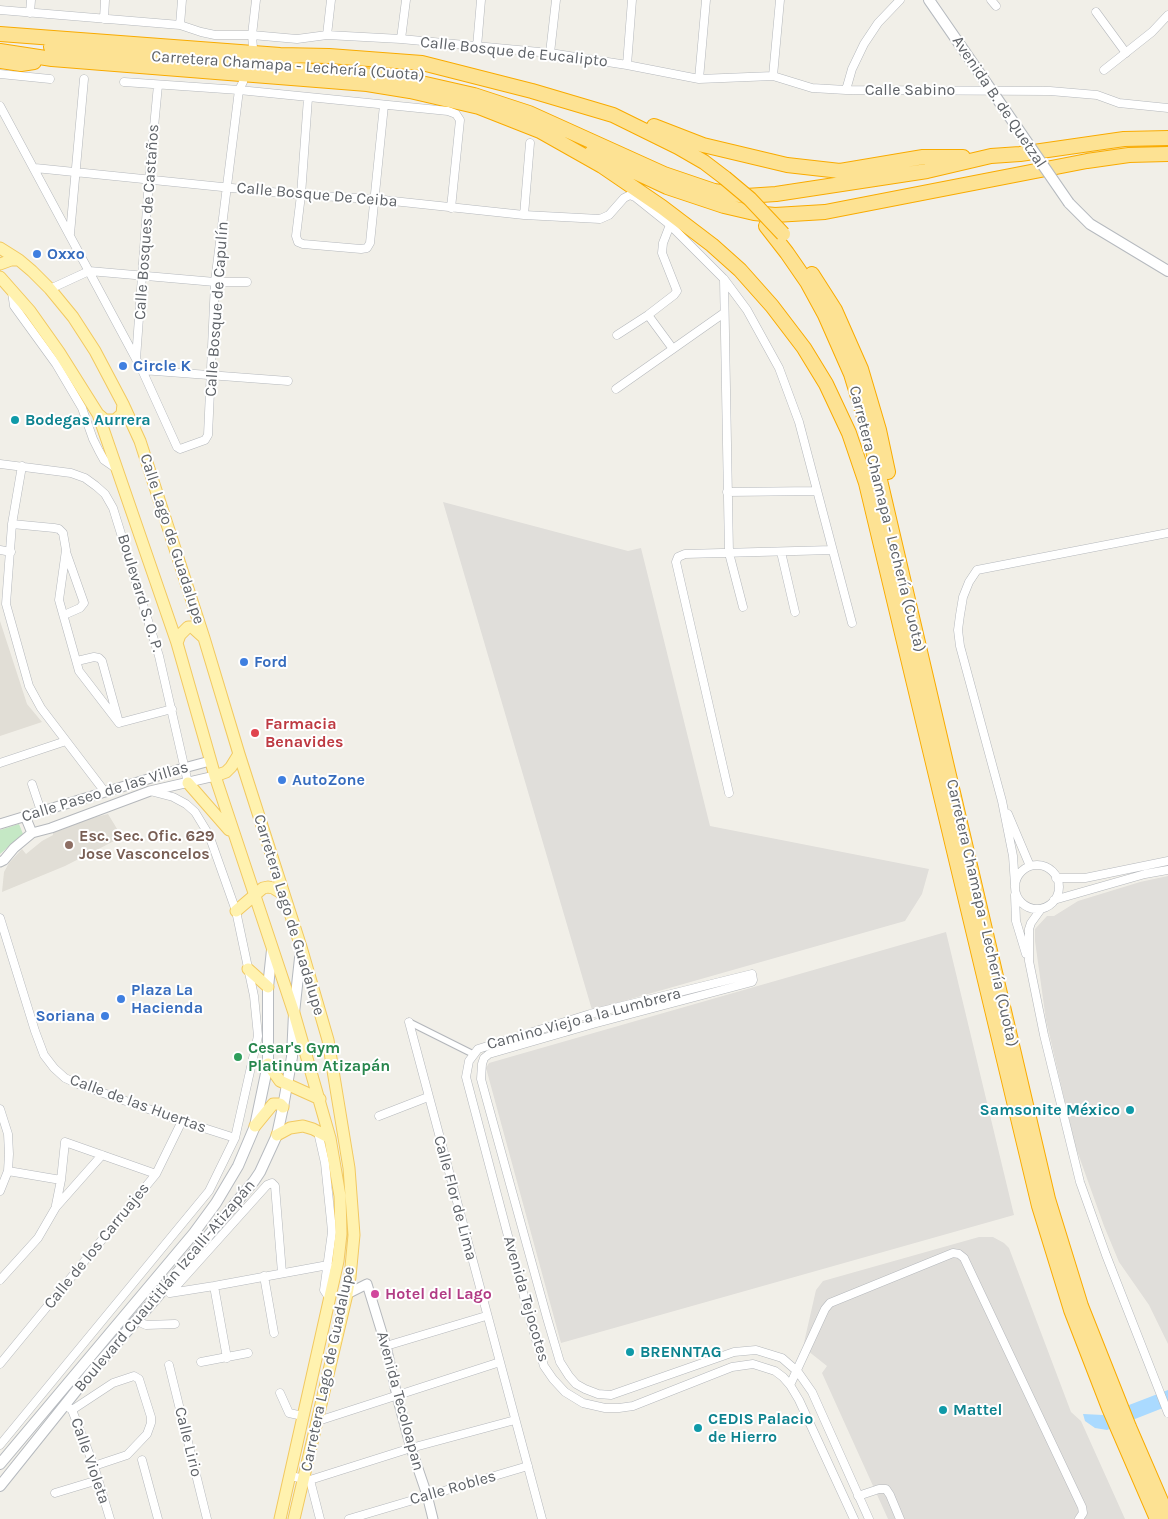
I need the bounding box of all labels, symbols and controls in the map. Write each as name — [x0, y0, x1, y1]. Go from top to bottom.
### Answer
street label: Avenida B. de Quetzal — [948, 32, 1050, 172]
street label: Calle Bosque de Eucalipto — [419, 33, 609, 71]
street label: Carretera Chamapa - Lechería (Cuota) — [151, 47, 425, 85]
street label: Calle Sabino — [865, 80, 955, 100]
street label: Calle Bosques de Castaños — [131, 123, 163, 321]
street label: Calle Bosque De Ceiba — [236, 178, 398, 212]
street label: Calle Bosque de Capulín — [201, 221, 233, 397]
place label: Oxxo — [47, 244, 85, 264]
marker: Oxxo — [31, 248, 43, 260]
place label: Circle K — [133, 356, 191, 376]
marker: Circle K — [117, 360, 129, 372]
street label: Carretera Chamapa - Lechería (Cuota) — [845, 384, 929, 654]
place label: Bodegas Aurrera — [25, 410, 151, 430]
marker: Bodegas Aurrera — [9, 414, 21, 426]
street label: Calle Lago de Guadalupe — [135, 451, 209, 627]
street label: Boulevard S. O. P. — [113, 532, 167, 654]
place label: Ford — [254, 652, 287, 672]
marker: Ford — [238, 656, 250, 668]
place label: Farmacia Benavides — [265, 714, 343, 752]
marker: Farmacia Benavides — [249, 727, 261, 739]
street label: Calle Paseo de las Villas — [19, 757, 191, 827]
place label: AutoZone — [292, 770, 365, 790]
marker: AutoZone — [276, 774, 288, 786]
street label: Carretera Chamapa - Lechería (Cuota) — [942, 777, 1022, 1049]
street label: Carretera Lago de Guadalupe — [249, 812, 329, 1018]
place label: Esc. Sec. Ofic. 629 Jose Vasconcelos — [79, 826, 215, 864]
marker: Esc. Sec. Ofic. 629 Jose Vasconcelos — [63, 839, 75, 851]
place label: Plaza La Hacienda — [131, 980, 203, 1018]
street label: Camino Viejo a la Lumbrera — [485, 984, 683, 1054]
marker: Plaza La Hacienda — [115, 993, 127, 1005]
place label: Soriana — [36, 1006, 95, 1026]
marker: Soriana — [99, 1010, 111, 1022]
place label: Cesar's Gym Platinum Atizapán — [248, 1038, 390, 1076]
marker: Cesar's Gym Platinum Atizapán — [232, 1051, 244, 1063]
street label: Calle de las Huertas — [67, 1070, 209, 1138]
place label: Samsonite México — [980, 1100, 1120, 1120]
marker: Samsonite México — [1124, 1104, 1136, 1116]
street label: Calle Flor de Lima — [429, 1134, 481, 1262]
street label: Boulevard Cuautitlán Izcalli-Atizapán — [71, 1176, 259, 1396]
street label: Calle de los Carruajes — [40, 1179, 154, 1313]
street label: Avenida Tejocotes — [499, 1234, 553, 1364]
street label: Carretera Lago de Guadalupe — [297, 1265, 359, 1473]
place label: Hotel del Lago — [385, 1284, 492, 1304]
marker: Hotel del Lago — [369, 1288, 381, 1300]
street label: Avenida Tecoloapan — [372, 1329, 428, 1473]
place label: BRENNTAG — [640, 1342, 722, 1362]
marker: BRENNTAG — [624, 1346, 636, 1358]
place label: Mattel — [953, 1400, 1002, 1420]
marker: Mattel — [937, 1404, 949, 1416]
street label: Calle Lirio — [170, 1405, 206, 1479]
place label: CEDIS Palacio de Hierro — [708, 1409, 813, 1447]
street label: Calle Violeta — [66, 1416, 114, 1506]
marker: CEDIS Palacio de Hierro — [692, 1422, 704, 1434]
street label: Calle Robles — [408, 1467, 498, 1509]

